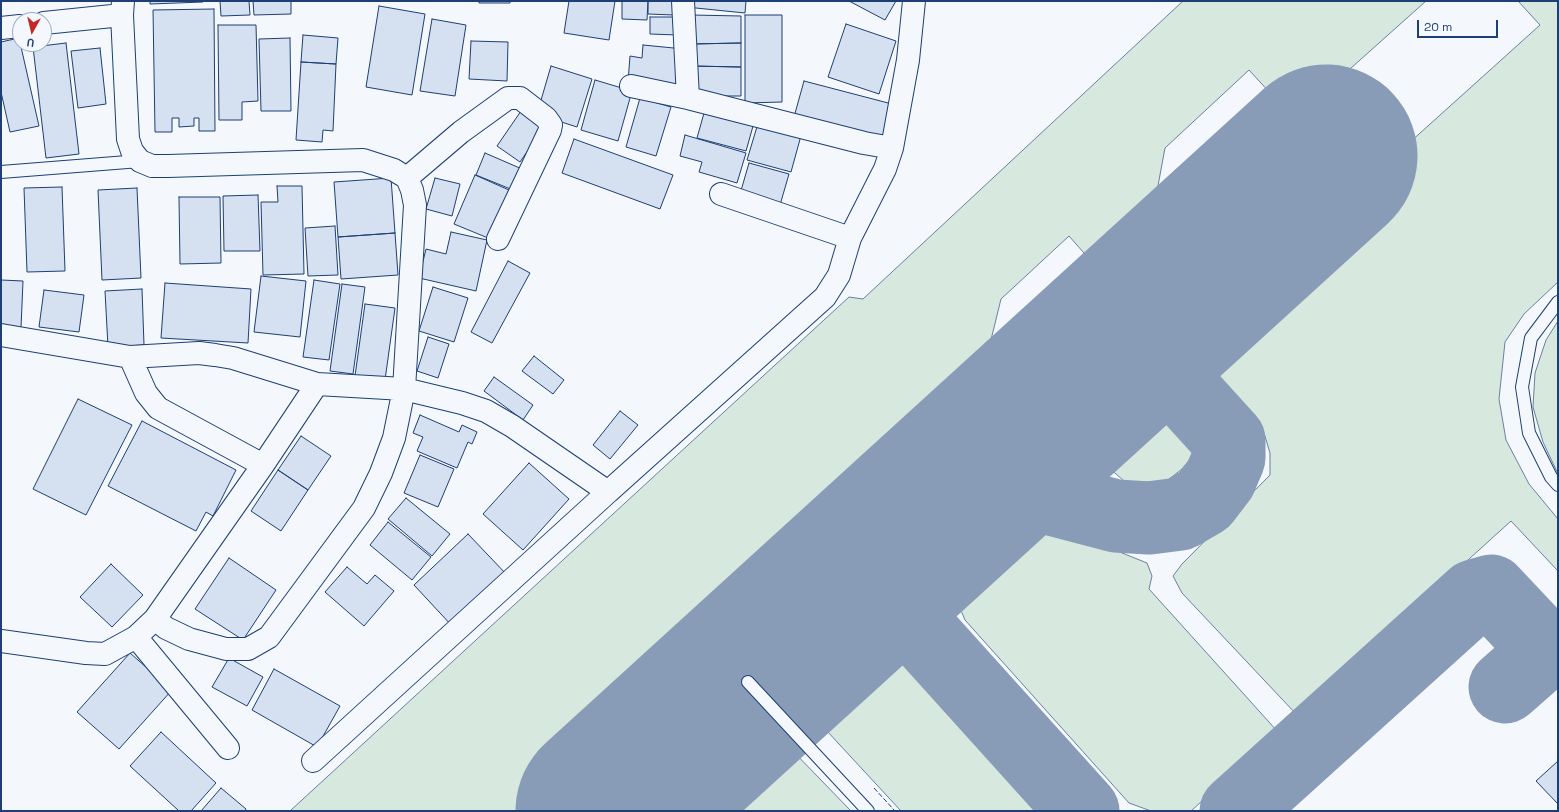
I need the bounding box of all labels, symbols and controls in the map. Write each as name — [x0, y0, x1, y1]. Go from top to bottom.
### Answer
north arrow — [12, 12, 52, 52]
scale bar — [1419, 12, 1500, 38]
text: 20 m — [1424, 19, 1452, 35]
text: U — [26, 35, 35, 50]

